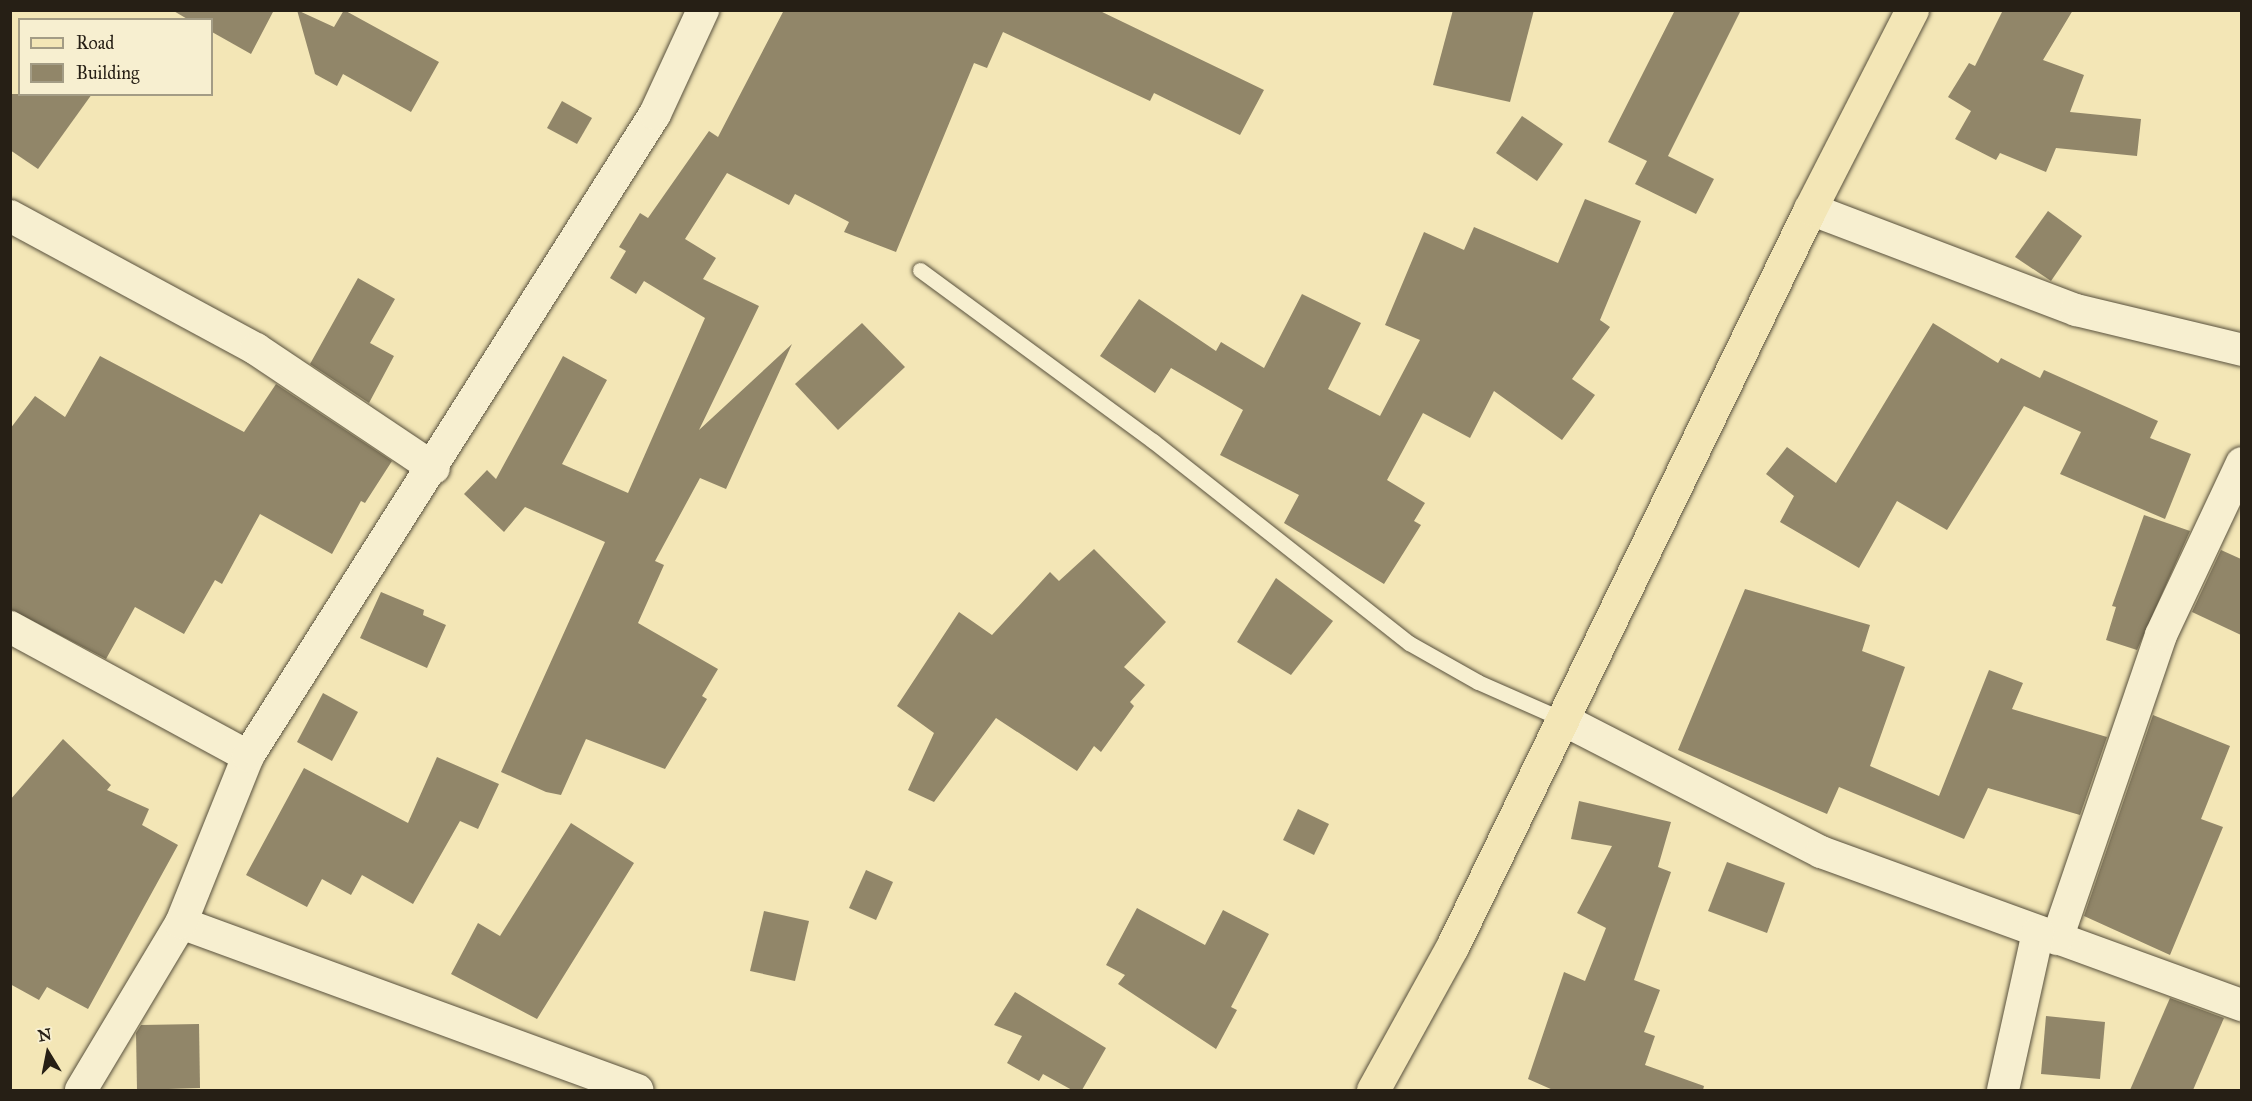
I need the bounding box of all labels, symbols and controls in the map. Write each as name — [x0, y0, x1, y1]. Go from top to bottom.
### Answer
legend — [18, 18, 213, 96]
text: Road — [76, 32, 114, 54]
text: Building — [76, 62, 139, 84]
north arrow — [18, 1023, 78, 1083]
text: N — [36, 1024, 53, 1045]

